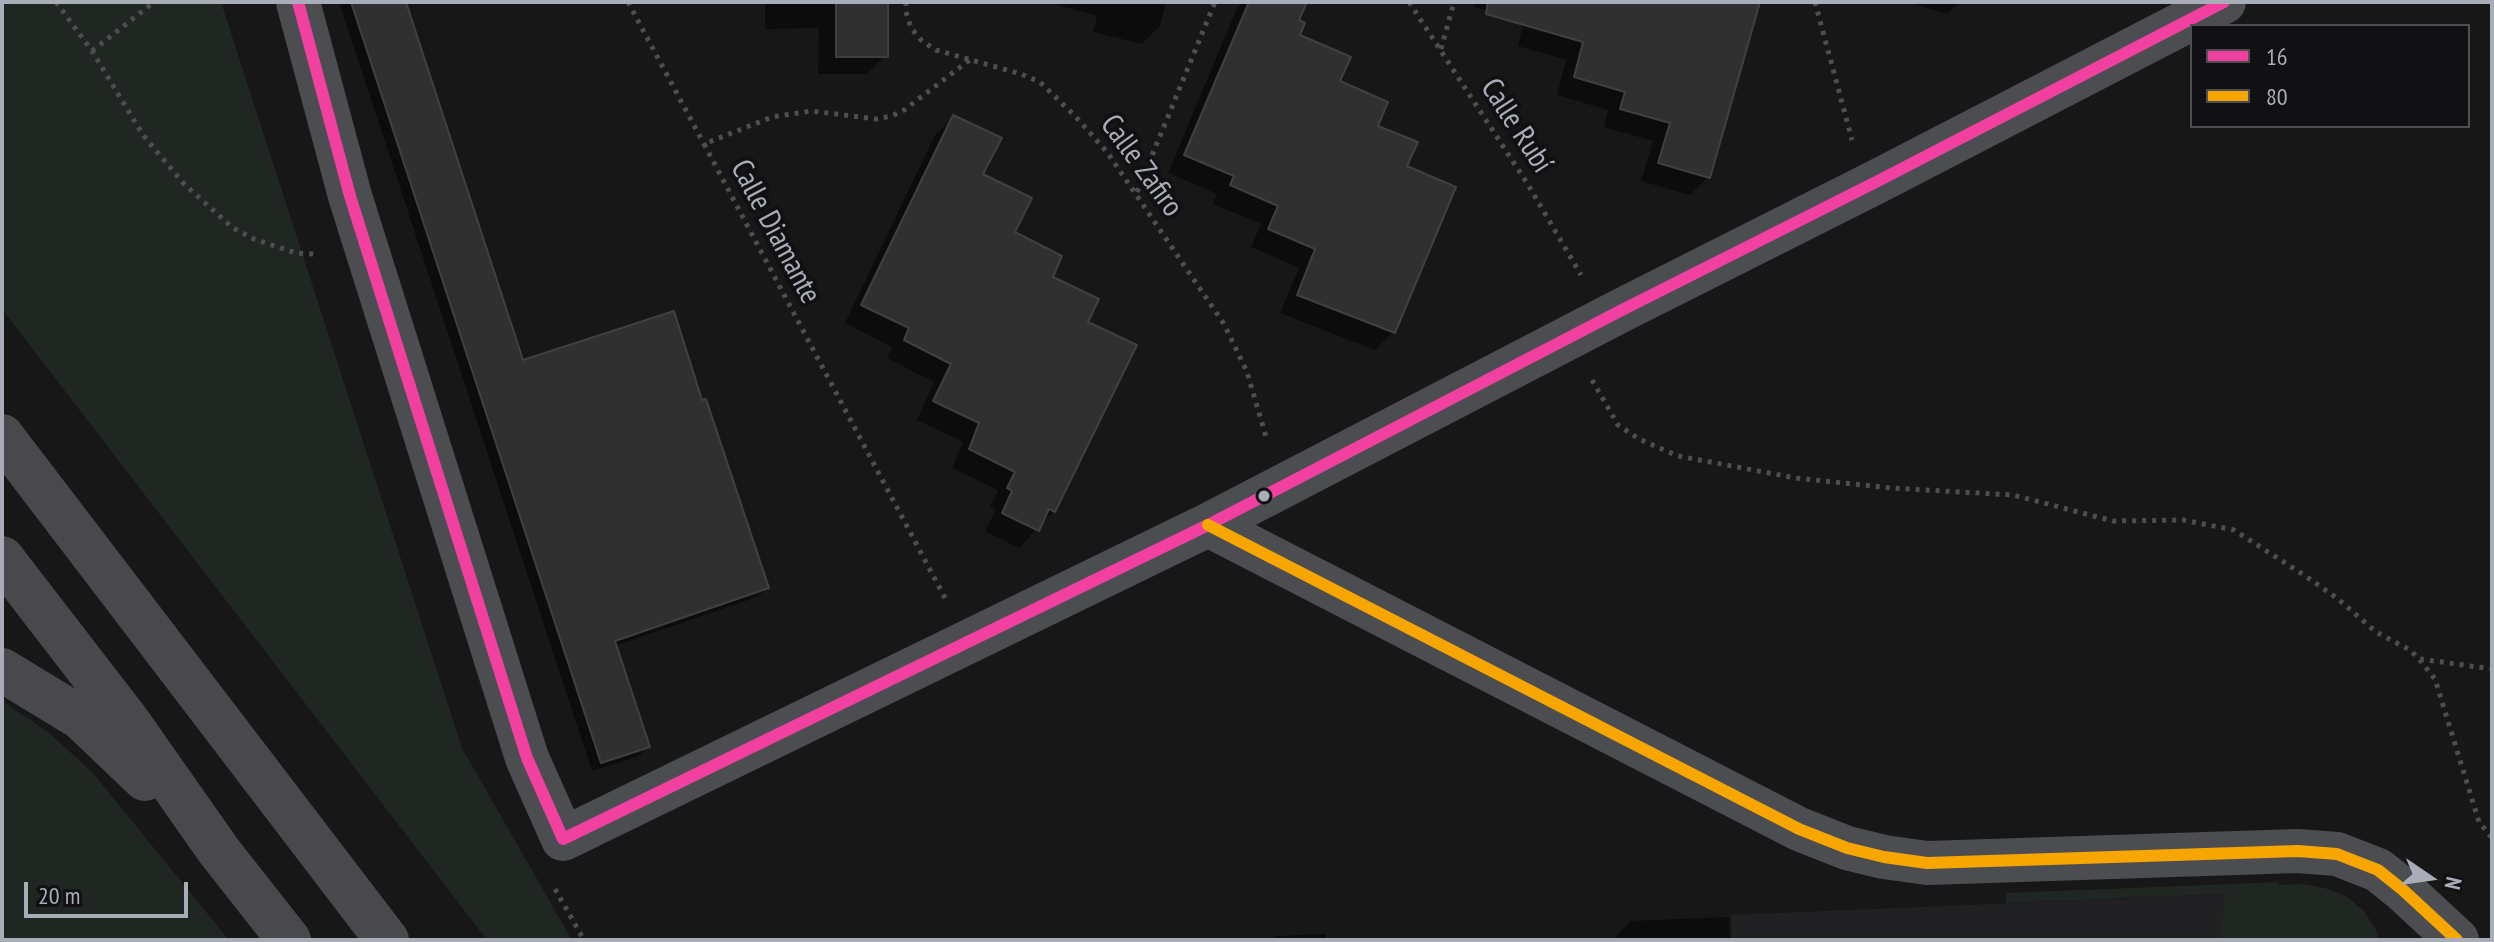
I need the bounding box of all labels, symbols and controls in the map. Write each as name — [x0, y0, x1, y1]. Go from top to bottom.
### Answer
legend — [2190, 24, 2470, 128]
text: 16 — [2266, 41, 2288, 72]
street label: Calle Rubí — [1472, 72, 1560, 180]
text: 80 — [2266, 81, 2288, 112]
street label: Calle Zafiro — [1092, 108, 1190, 224]
street label: Calle Diamante — [722, 154, 828, 310]
unlabelled marker — [1256, 488, 1272, 504]
north arrow — [2390, 838, 2470, 918]
scale bar — [28, 866, 192, 916]
text: N — [2438, 874, 2468, 892]
text: 20 m — [38, 880, 80, 911]

